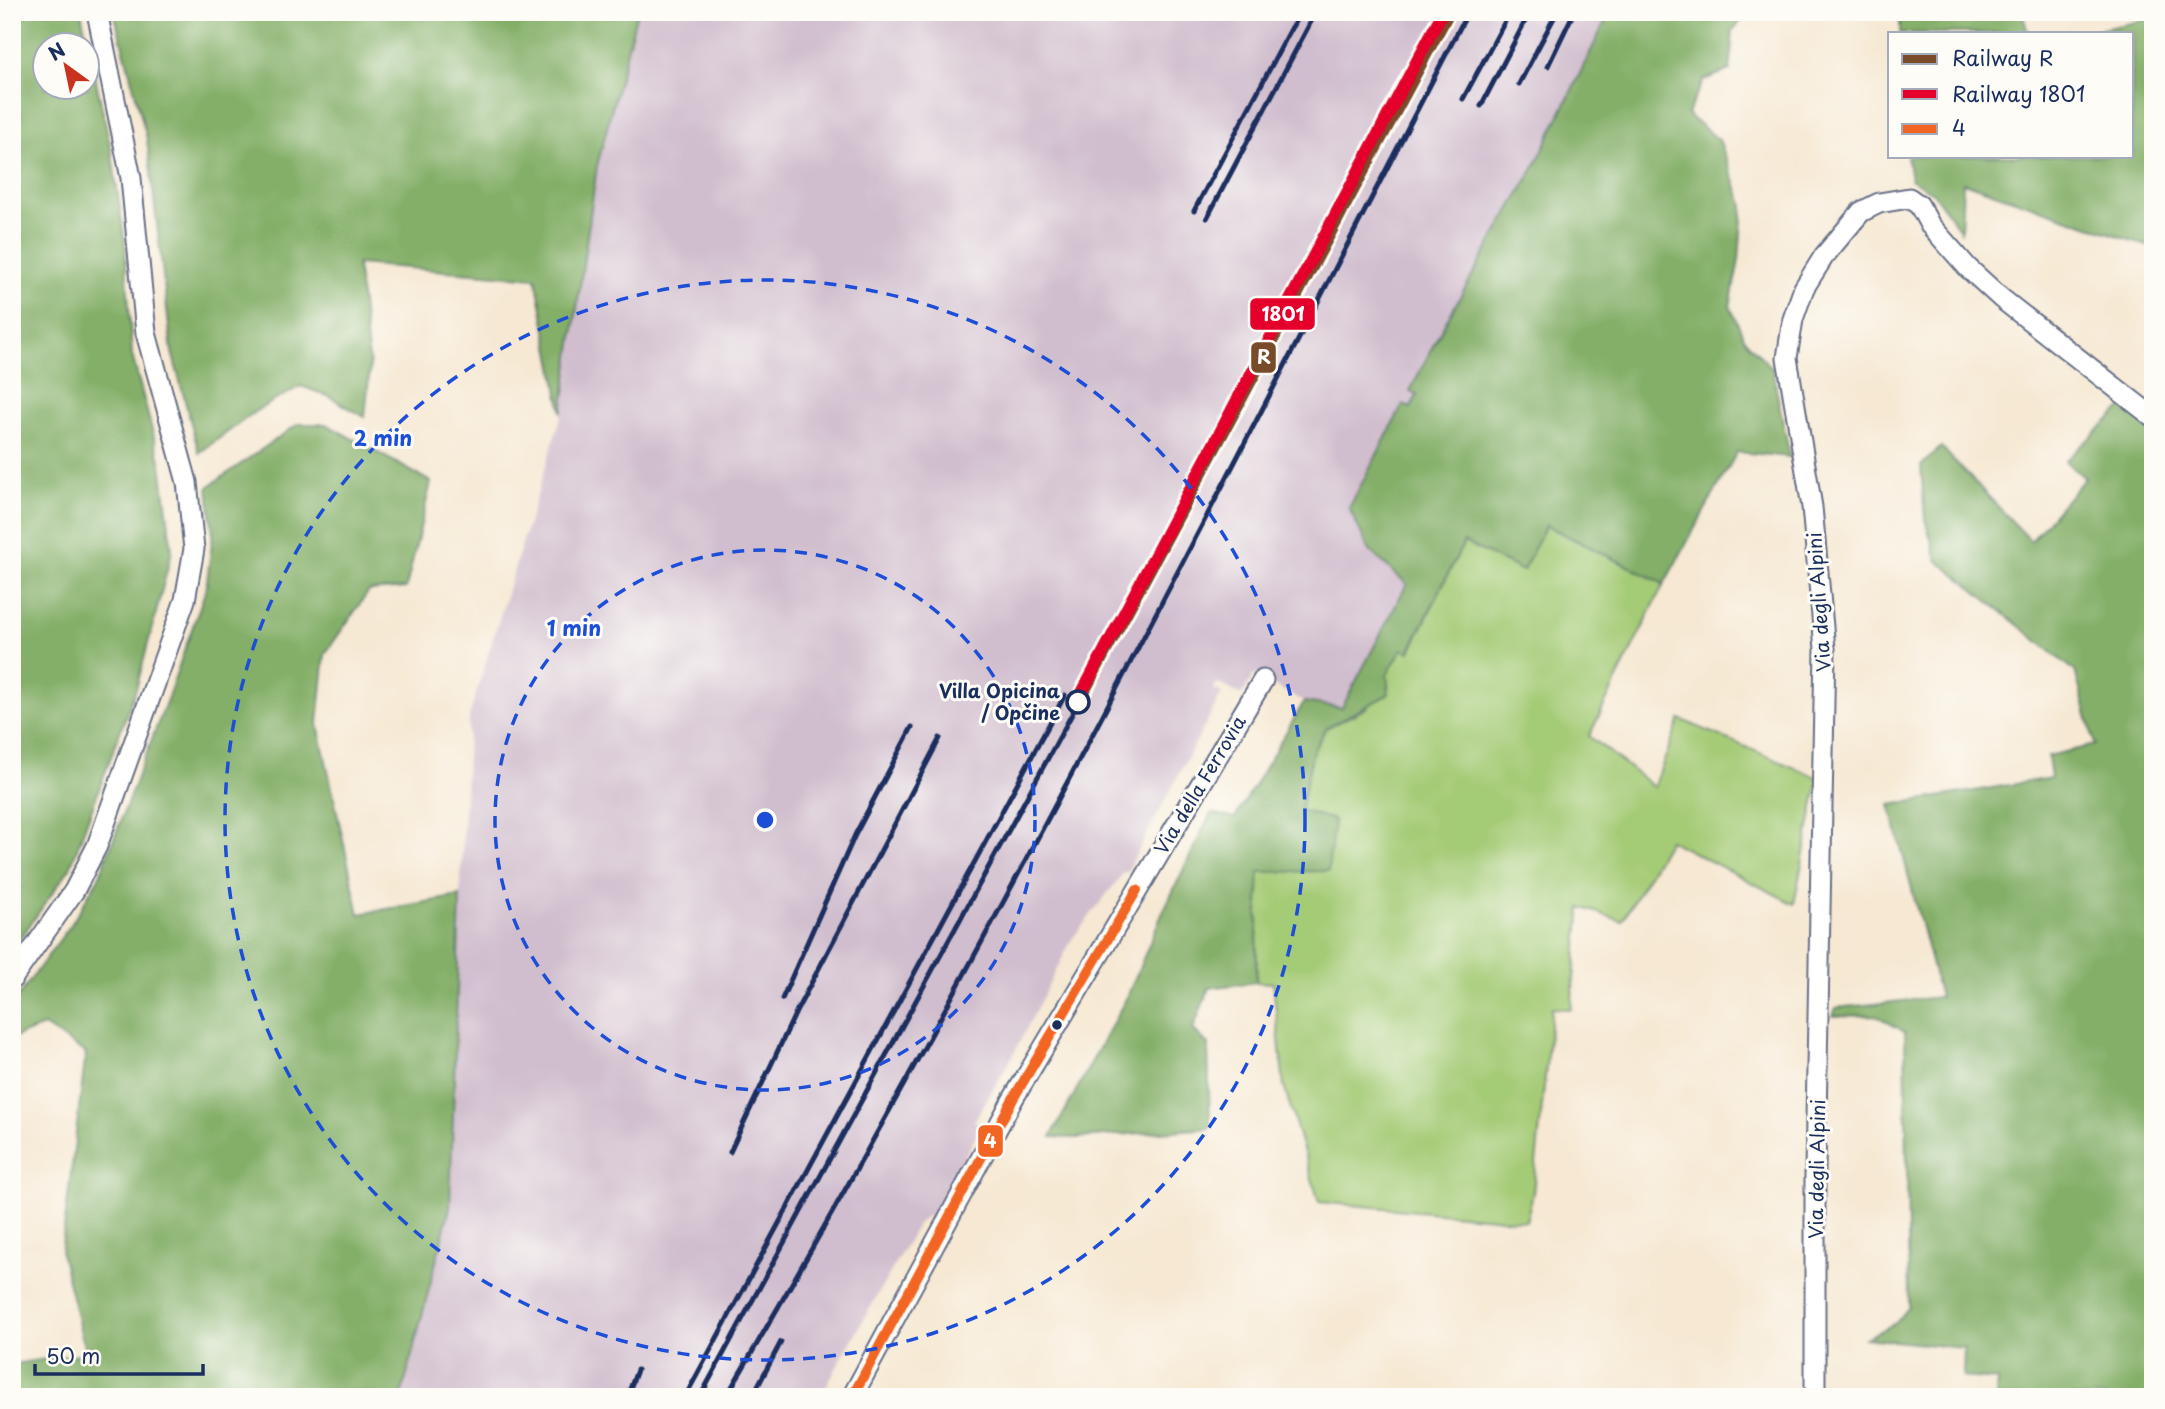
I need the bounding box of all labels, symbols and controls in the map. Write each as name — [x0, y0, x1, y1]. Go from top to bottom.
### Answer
north arrow — [32, 32, 102, 102]
legend — [1888, 32, 2134, 158]
text: N — [42, 35, 70, 67]
text: Railway R — [1952, 41, 2053, 73]
text: Railway 1801 — [1952, 77, 2085, 109]
text: 4 — [1952, 111, 1966, 143]
line badge: 1801 — [1249, 297, 1316, 331]
text: 1801 — [1261, 299, 1305, 327]
line badge: R — [1250, 341, 1277, 374]
text: R — [1257, 342, 1271, 370]
text: 2 min — [354, 421, 412, 453]
street label: Via degli Alpini — [1799, 531, 1837, 673]
text: 1 min — [547, 611, 601, 643]
place label: Villa Opicina / Opčine — [939, 676, 1060, 726]
marker: Villa Opicina / Opčine — [1066, 690, 1090, 714]
street label: Via della Ferrovia — [1146, 709, 1252, 859]
centre of rings — [753, 808, 777, 832]
unlabelled marker — [1050, 1018, 1064, 1032]
street label: Via degli Alpini — [1801, 1099, 1831, 1239]
line badge: 4 — [977, 1124, 1004, 1158]
text: 4 — [984, 1126, 997, 1154]
scale bar — [35, 1332, 203, 1376]
text: 50 m — [46, 1339, 100, 1371]

